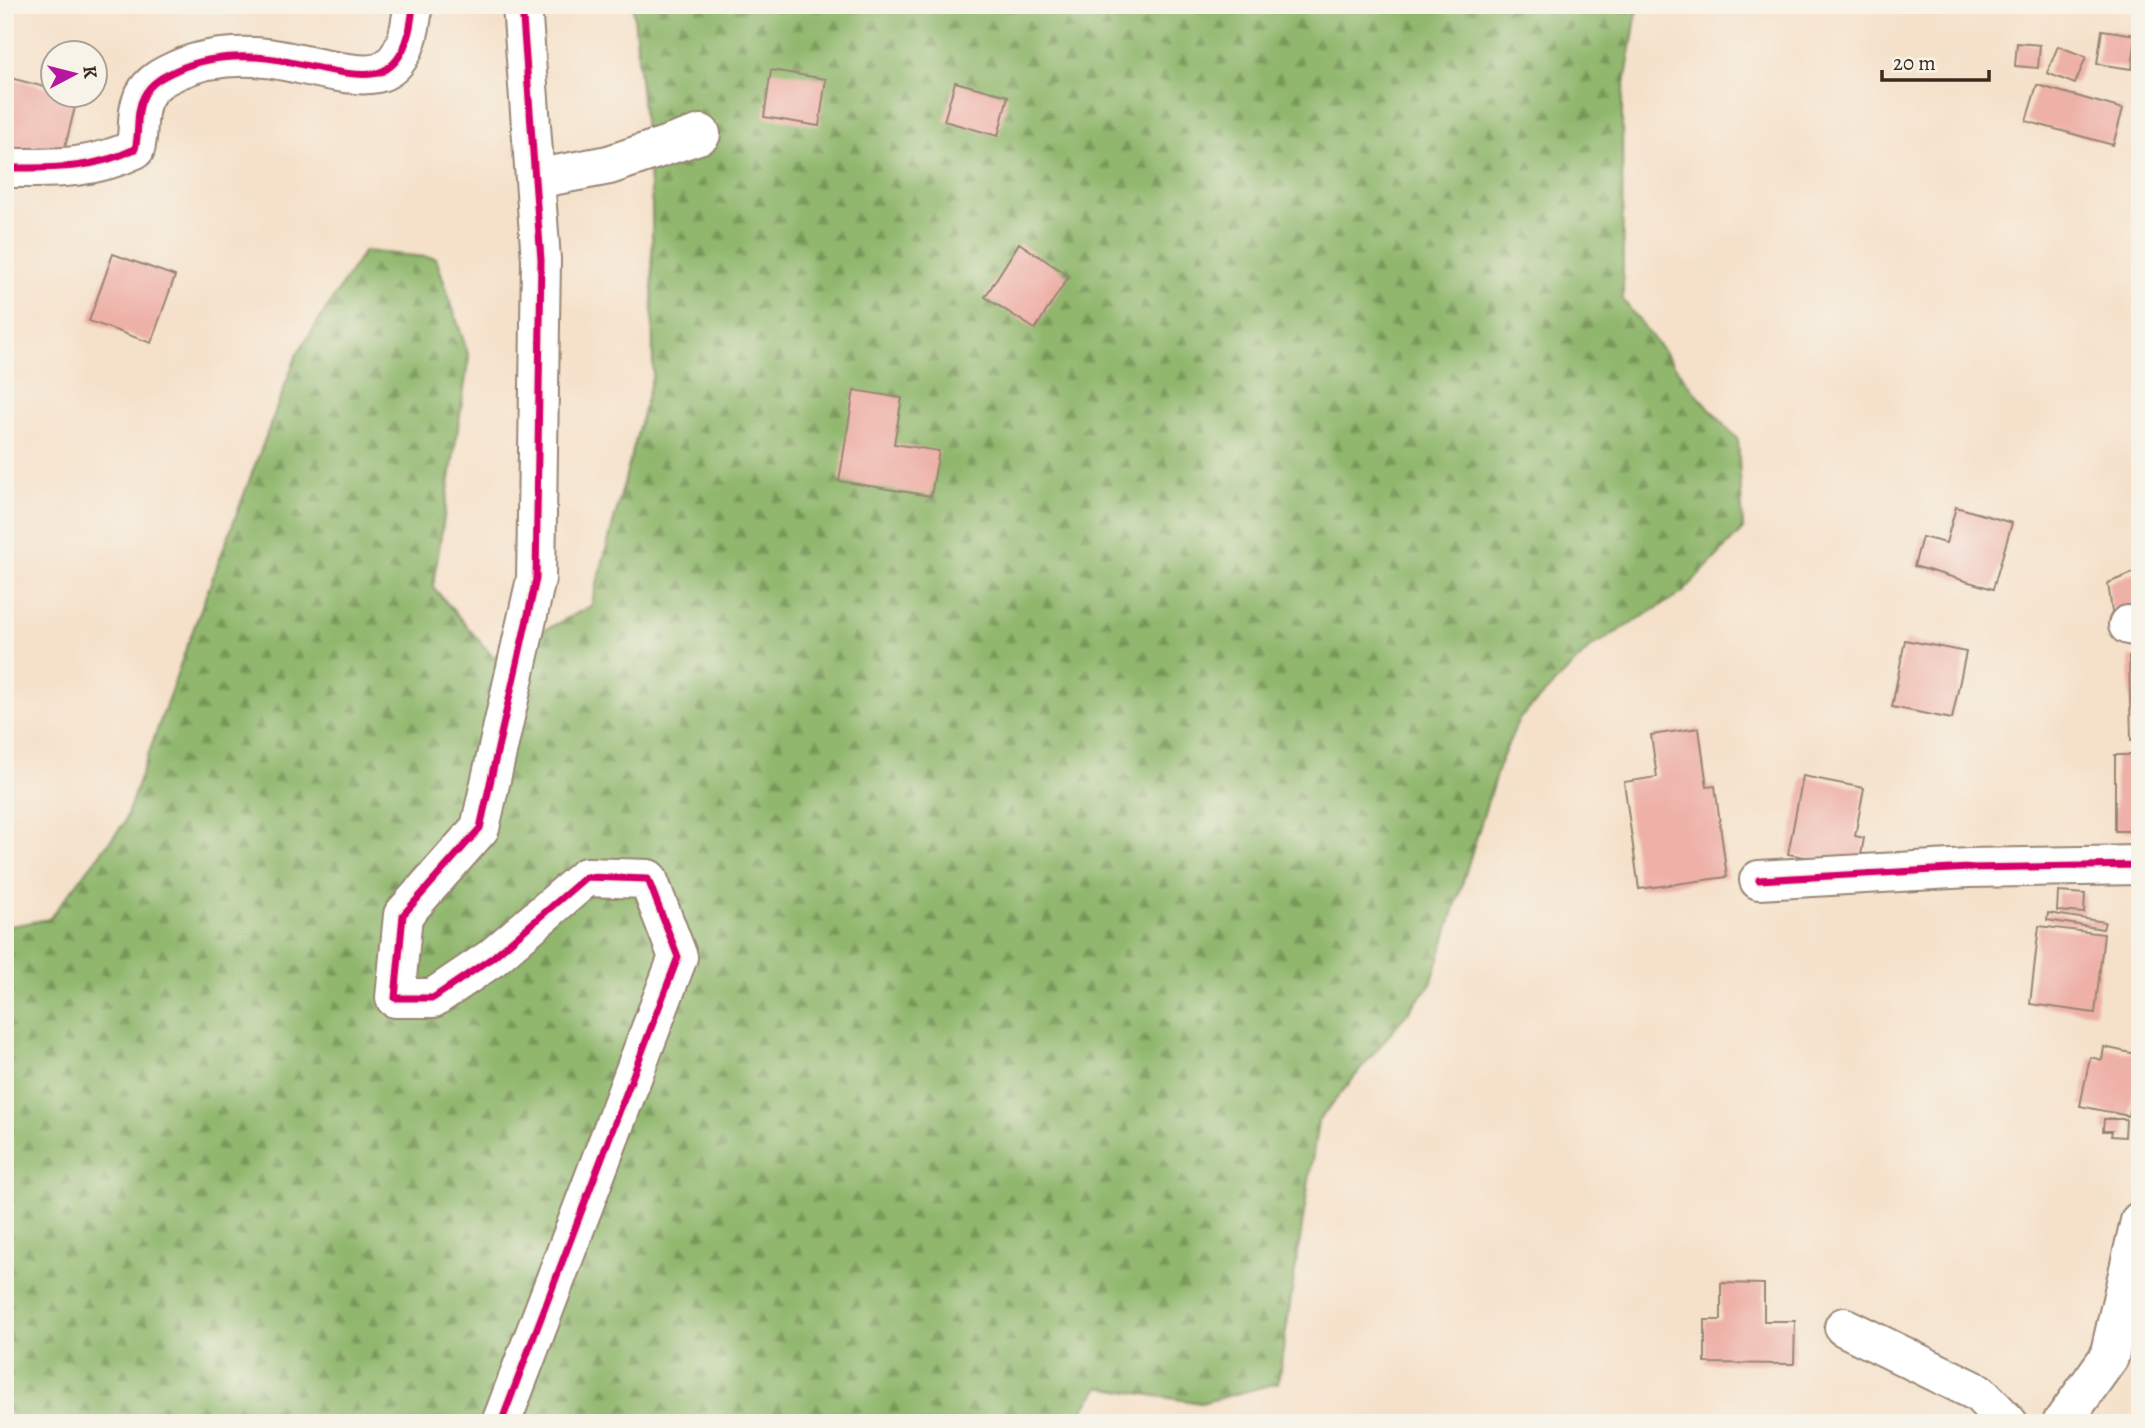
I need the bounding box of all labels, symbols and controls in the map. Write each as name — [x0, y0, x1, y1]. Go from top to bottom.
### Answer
north arrow — [38, 38, 108, 108]
scale bar — [1882, 38, 1989, 82]
text: 20 m — [1893, 49, 1936, 77]
text: K — [76, 64, 104, 80]

